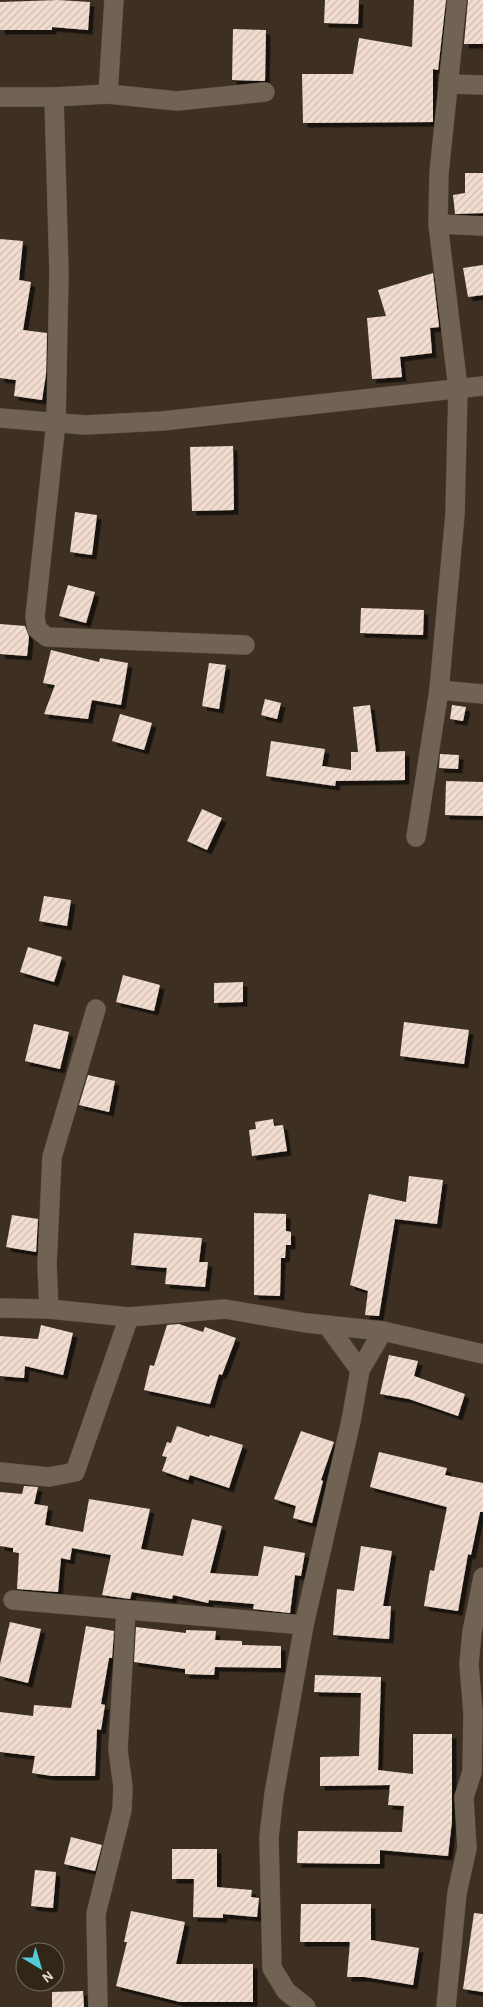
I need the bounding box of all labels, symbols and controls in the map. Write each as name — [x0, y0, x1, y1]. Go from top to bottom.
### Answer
north arrow — [15, 1942, 65, 1992]
text: N — [39, 1968, 56, 1985]

